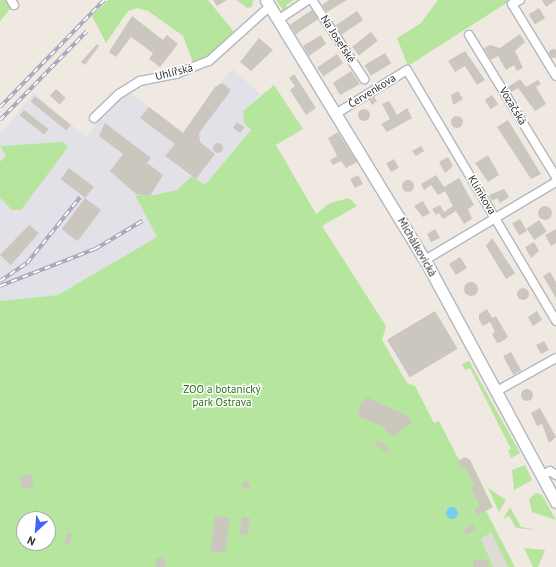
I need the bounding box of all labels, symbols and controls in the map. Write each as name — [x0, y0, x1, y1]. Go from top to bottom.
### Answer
street label: Na Josefské — [318, 13, 358, 65]
street label: Uhlířská — [154, 61, 194, 83]
street label: Červenkova — [346, 71, 398, 111]
street label: Vozačská — [497, 85, 529, 127]
street label: Klímkova — [465, 173, 499, 217]
street label: Michálkovická — [395, 215, 439, 279]
park label: ZOO a botanický park Ostrava — [183, 383, 261, 409]
north arrow — [16, 511, 56, 551]
text: N — [25, 533, 38, 549]

